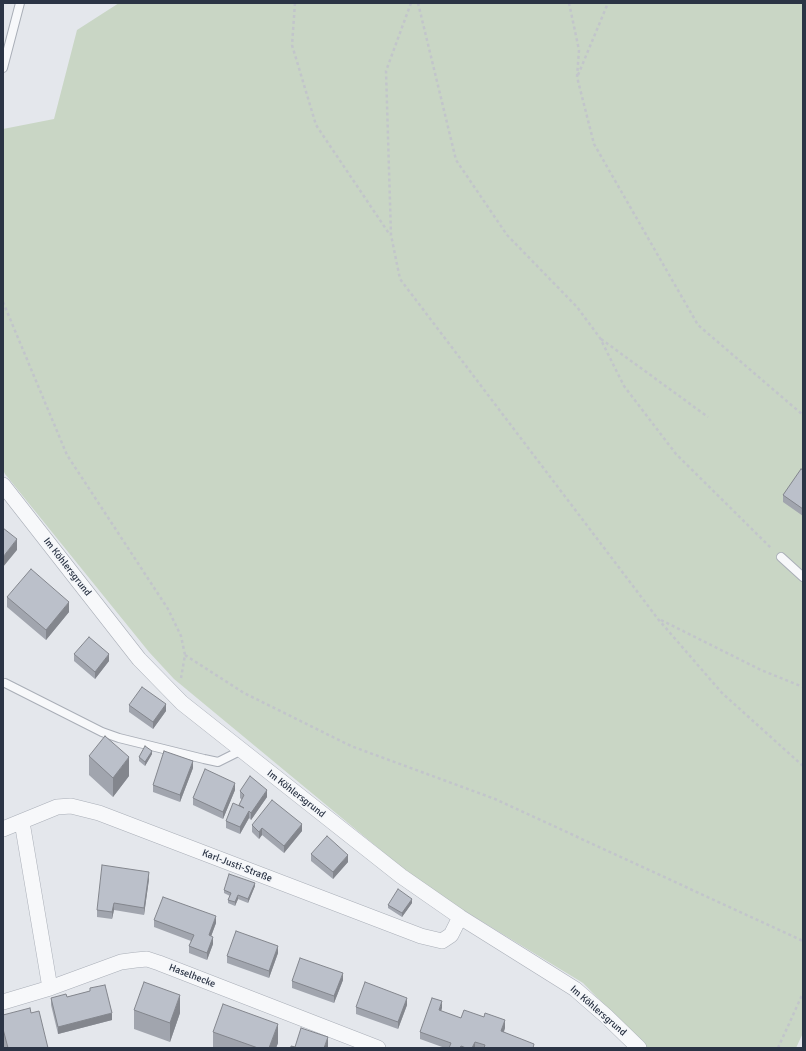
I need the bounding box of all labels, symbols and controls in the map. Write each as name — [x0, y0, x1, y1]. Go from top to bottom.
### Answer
street label: Im Köhlersgrund — [41, 535, 93, 599]
street label: Im Köhlersgrund — [264, 768, 328, 820]
street label: Karl-Justi-Straße — [200, 847, 274, 885]
street label: Haselhecke — [167, 962, 217, 990]
street label: Im Köhlersgrund — [567, 983, 629, 1039]

